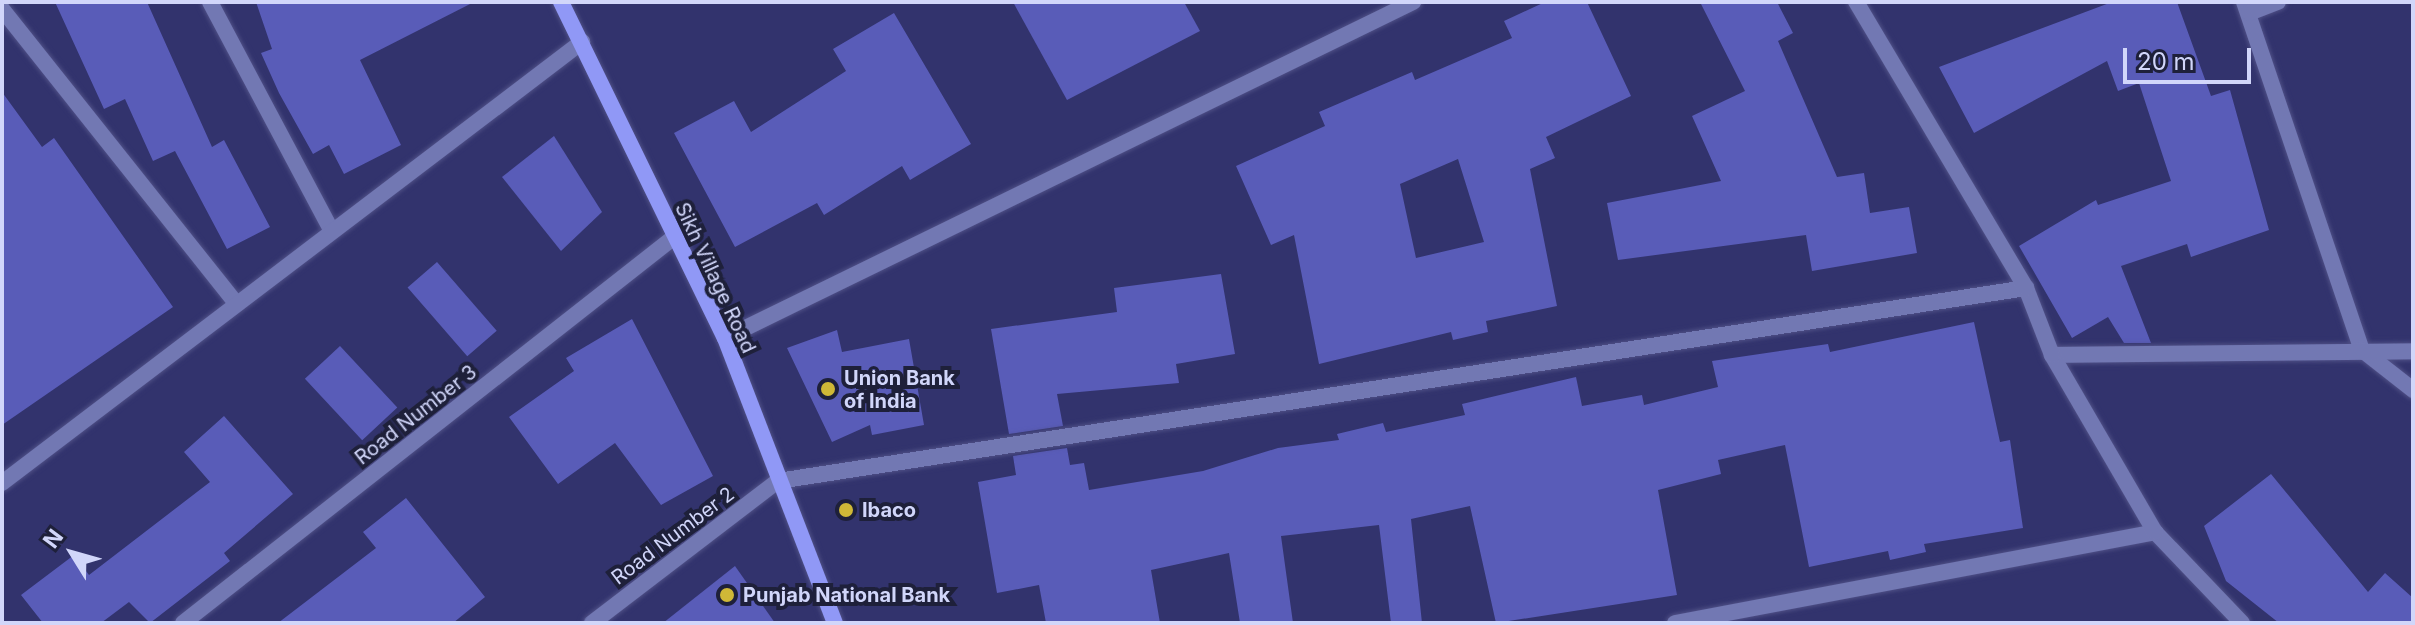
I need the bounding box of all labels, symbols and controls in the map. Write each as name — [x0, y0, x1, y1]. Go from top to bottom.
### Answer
scale bar — [2127, 32, 2255, 82]
text: 20 m — [2137, 47, 2195, 76]
street label: Sikh Village Road — [670, 199, 760, 357]
street label: Road Number 3 — [350, 360, 482, 470]
place label: Union Bank of India — [844, 366, 955, 413]
marker: Union Bank of India — [819, 380, 837, 398]
street label: Road Number 2 — [607, 482, 739, 590]
place label: Ibaco — [862, 498, 916, 522]
marker: Ibaco — [837, 501, 855, 519]
north arrow — [32, 513, 112, 593]
text: N — [37, 524, 68, 553]
place label: Punjab National Bank — [743, 583, 950, 607]
marker: Punjab National Bank — [718, 586, 736, 604]

